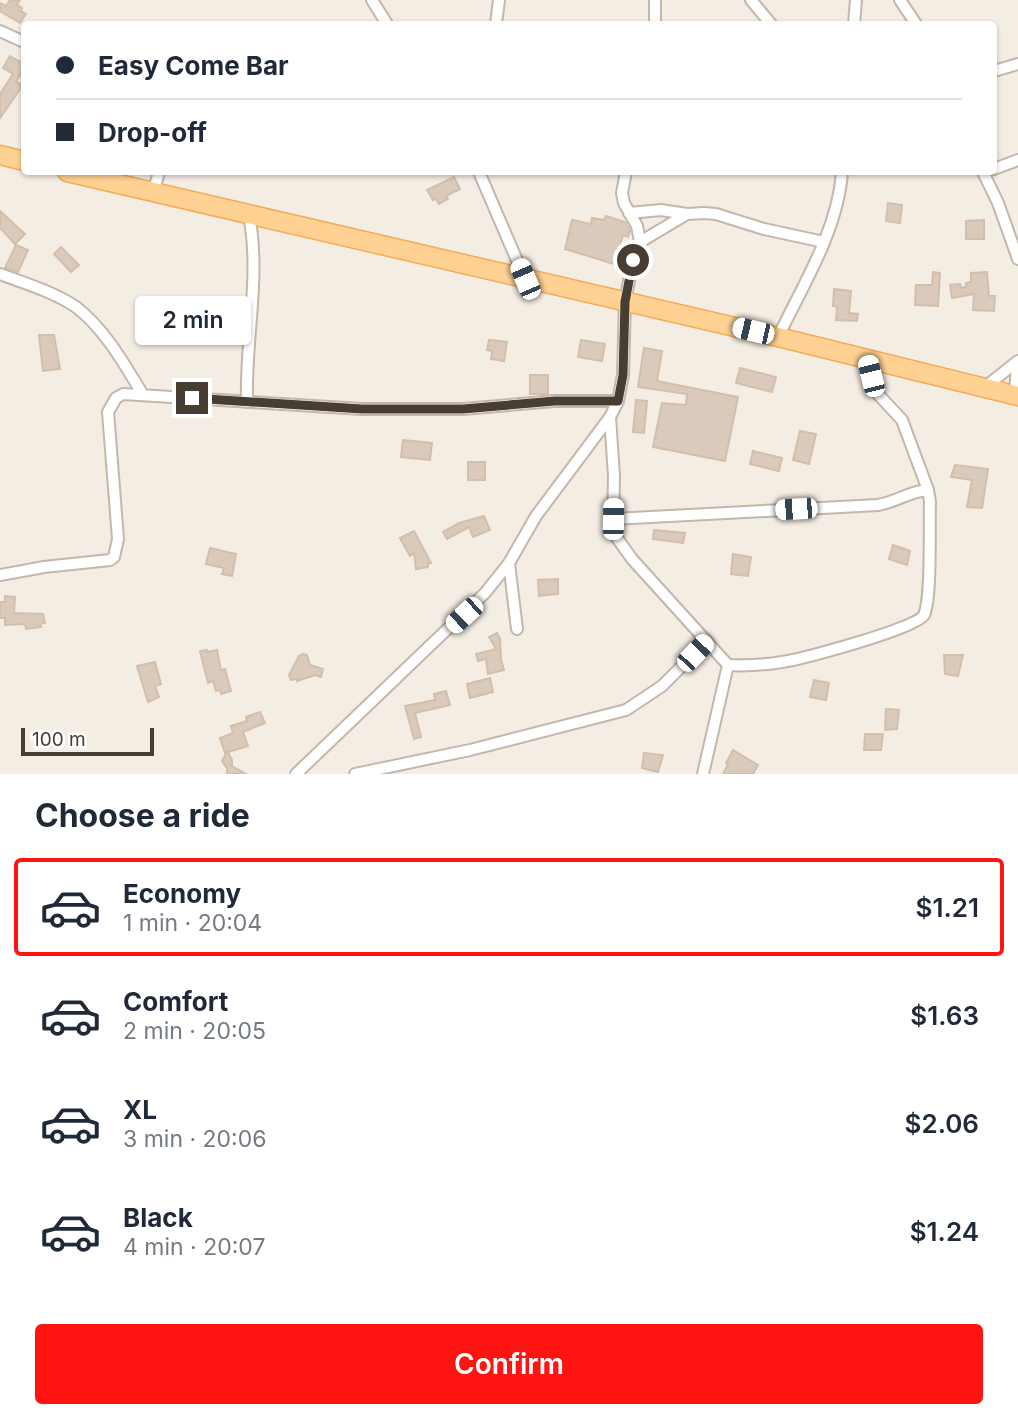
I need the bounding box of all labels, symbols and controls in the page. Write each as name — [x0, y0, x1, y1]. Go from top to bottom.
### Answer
text: Easy Come Bar — [98, 50, 289, 81]
text: Drop-off — [98, 117, 207, 148]
route start — [617, 244, 649, 276]
car — [508, 256, 543, 302]
callout: 2 min — [134, 296, 250, 346]
text: 2 min — [163, 306, 223, 334]
car — [731, 316, 776, 346]
car — [856, 353, 887, 399]
route end — [176, 382, 208, 414]
car — [775, 497, 818, 521]
car — [603, 498, 624, 540]
car — [442, 593, 487, 637]
car — [673, 631, 718, 675]
scale bar — [21, 725, 154, 757]
text: 100 m — [32, 728, 86, 751]
text: Choose a ride — [35, 796, 250, 835]
icon: car — [39, 876, 102, 939]
text: Economy — [123, 878, 241, 909]
text: $1.21 — [916, 892, 979, 923]
text: 1 min · 20:04 — [123, 909, 262, 937]
icon: car — [39, 984, 102, 1047]
text: Comfort — [123, 986, 228, 1017]
text: $1.63 — [910, 1000, 979, 1031]
text: 2 min · 20:05 — [123, 1017, 266, 1045]
icon: car — [39, 1092, 102, 1155]
text: XL — [123, 1094, 157, 1125]
text: $2.06 — [905, 1108, 979, 1139]
text: 3 min · 20:06 — [123, 1125, 266, 1153]
icon: car — [39, 1200, 102, 1263]
text: Black — [123, 1202, 193, 1233]
text: $1.24 — [910, 1216, 979, 1247]
text: 4 min · 20:07 — [123, 1233, 265, 1261]
button: Confirm — [35, 1324, 983, 1404]

